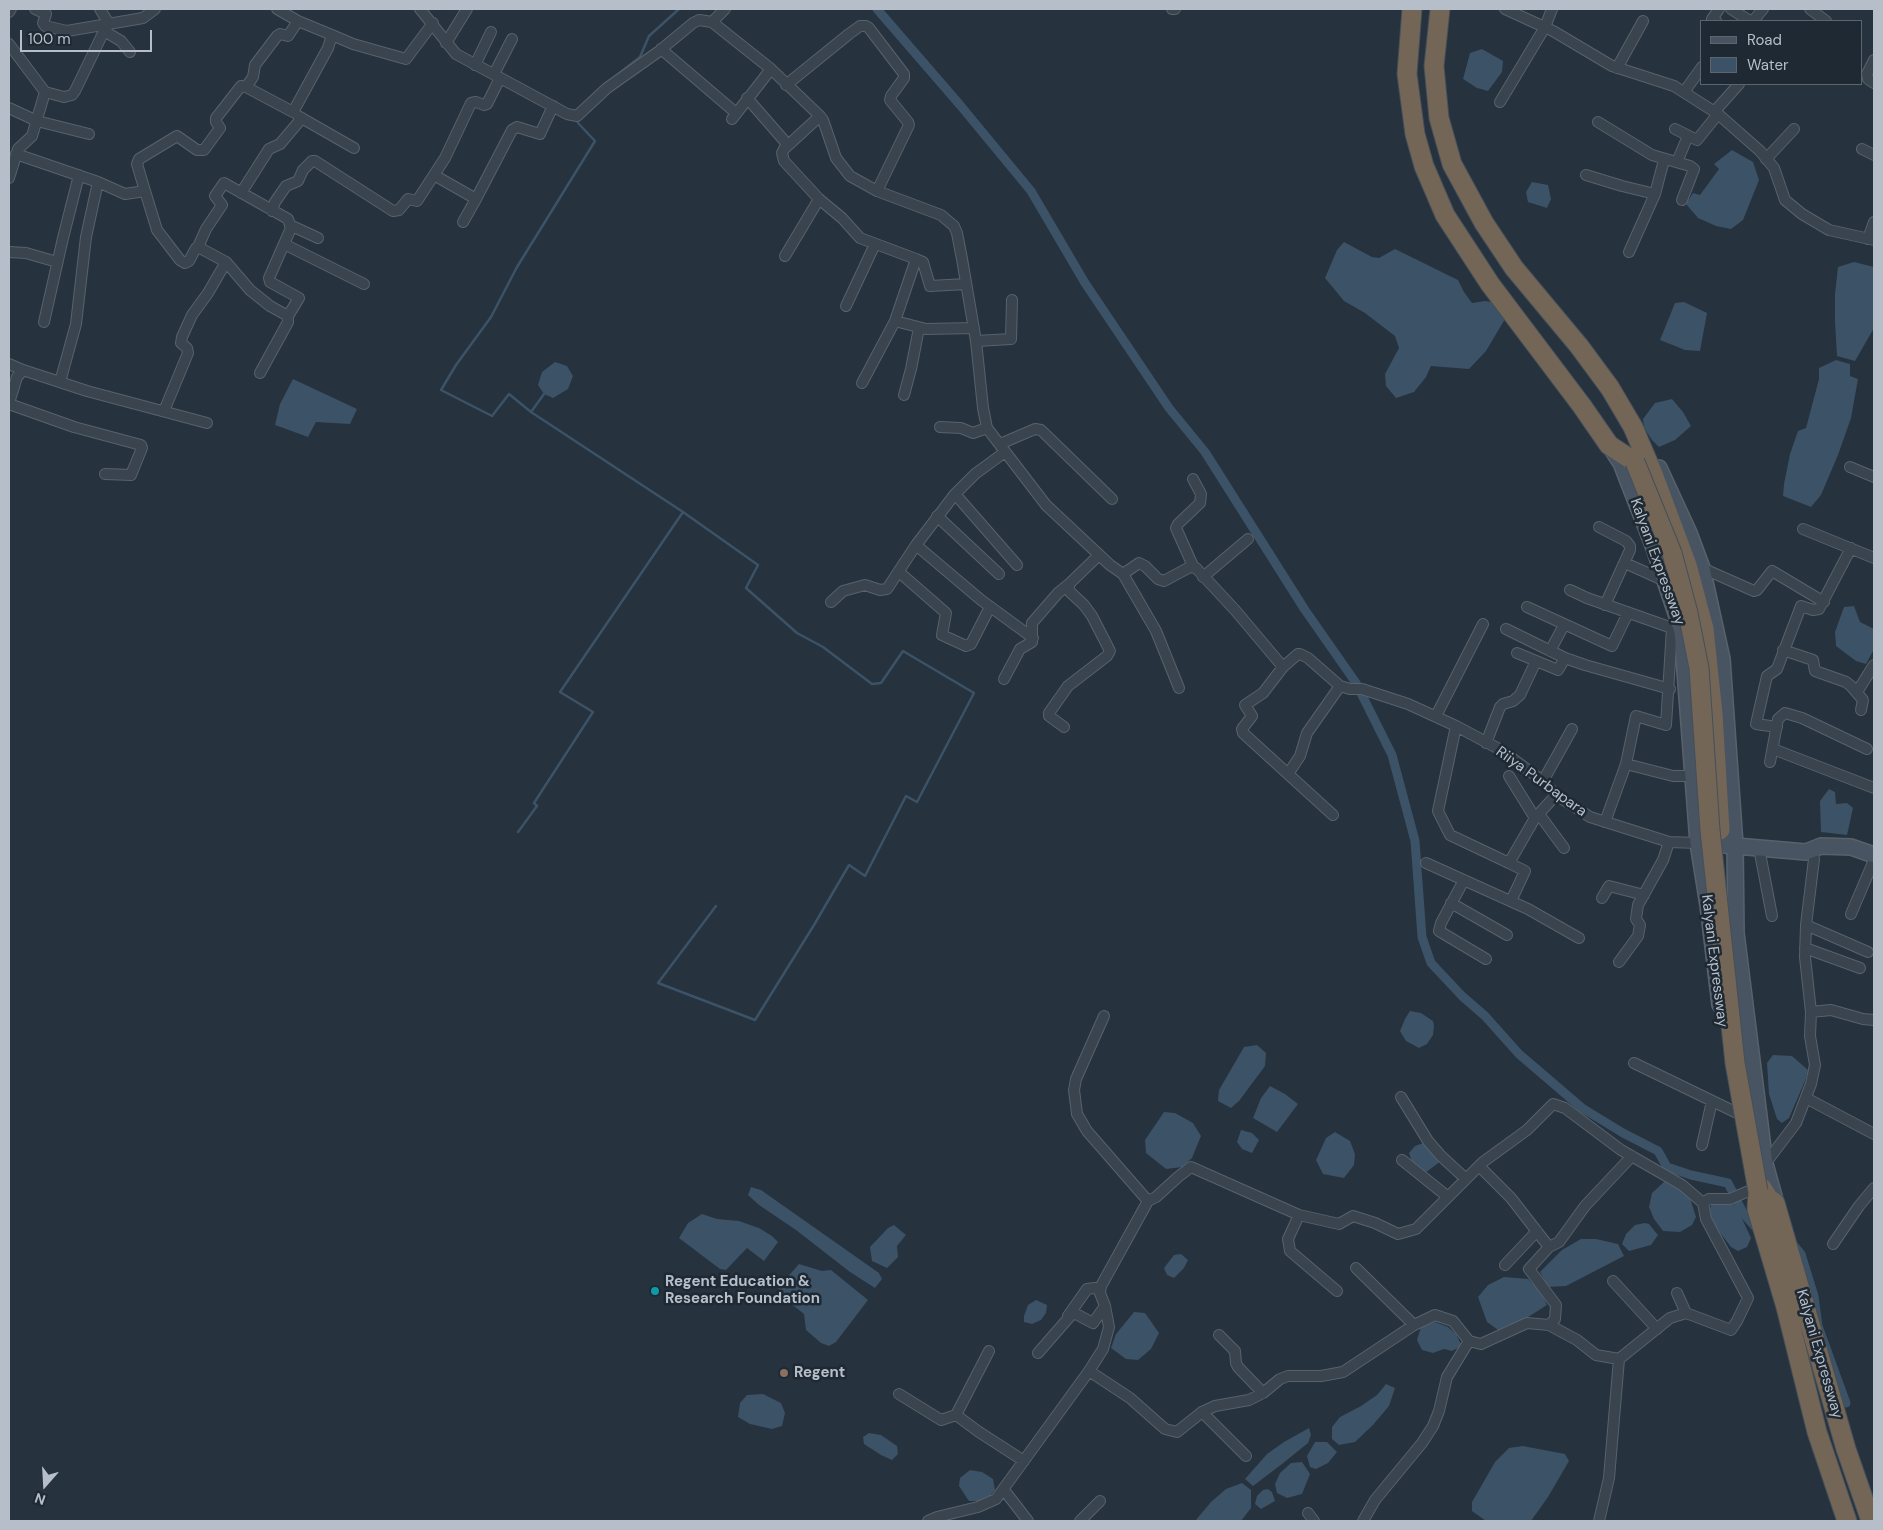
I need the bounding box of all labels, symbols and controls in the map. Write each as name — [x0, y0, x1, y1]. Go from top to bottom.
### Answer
scale bar — [22, 20, 155, 52]
legend — [1700, 20, 1863, 85]
text: 100 m — [28, 29, 71, 49]
text: Road — [1747, 30, 1782, 50]
text: Water — [1747, 55, 1788, 75]
street label: Kalyani Expressway — [1626, 496, 1688, 628]
street label: Riiya Purbapara — [1492, 743, 1590, 821]
street label: Kalyani Expressway — [1697, 894, 1731, 1028]
place label: Regent Education & Research Foundation — [665, 1273, 820, 1308]
marker: Regent Education & Research Foundation — [649, 1285, 661, 1297]
street label: Kalyani Expressway — [1792, 1287, 1846, 1421]
place label: Regent — [794, 1364, 845, 1382]
marker: Regent — [778, 1367, 790, 1379]
north arrow — [20, 1460, 70, 1510]
text: N — [32, 1489, 48, 1509]

